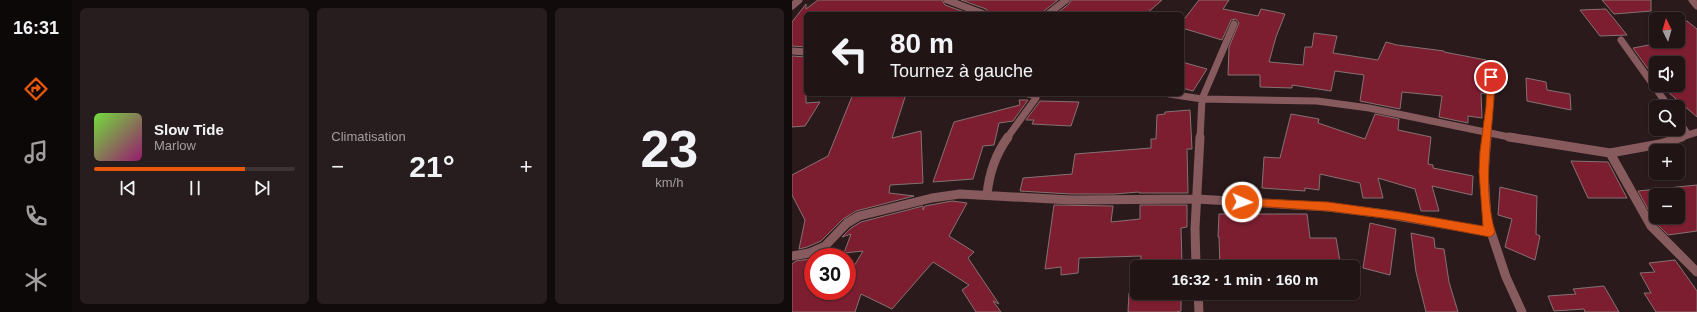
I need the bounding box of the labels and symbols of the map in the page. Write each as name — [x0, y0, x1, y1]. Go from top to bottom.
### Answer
north arrow — [1649, 12, 1685, 48]
pin — [1474, 60, 1508, 94]
position arrow — [1221, 181, 1263, 223]
speed limit sign: 30 — [804, 248, 856, 300]

